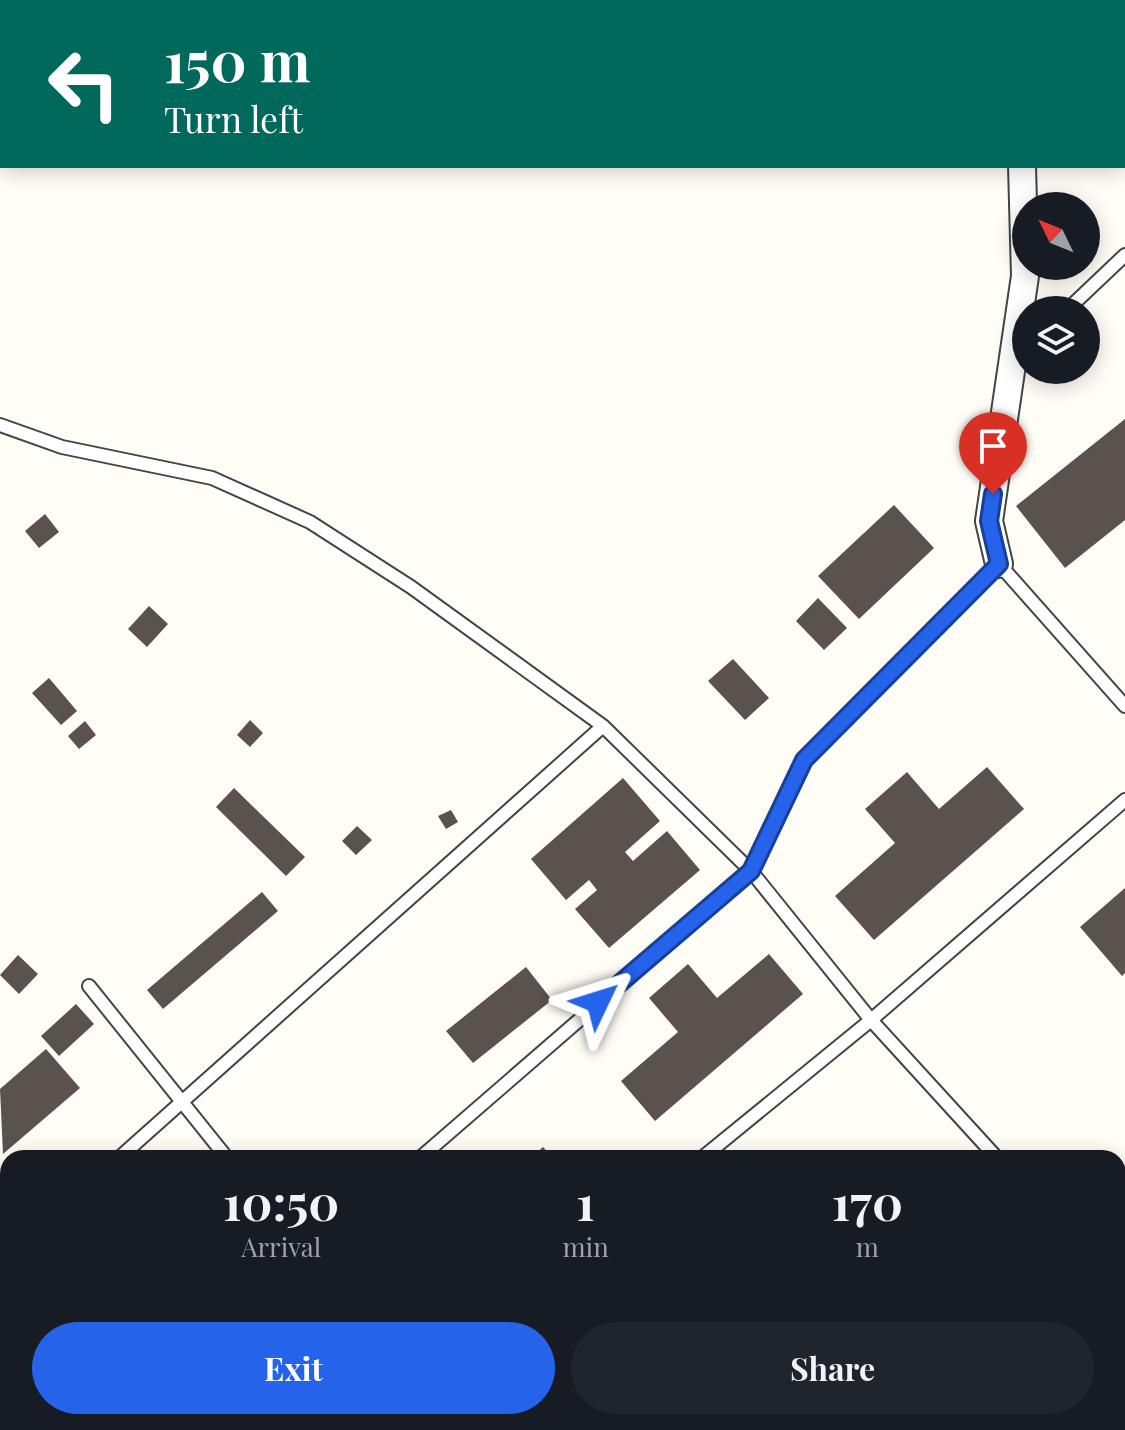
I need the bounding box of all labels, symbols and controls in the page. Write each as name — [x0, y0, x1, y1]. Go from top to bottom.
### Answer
text: 150 m — [164, 22, 310, 97]
icon: left — [32, 32, 136, 136]
text: Turn left — [164, 94, 303, 142]
north arrow — [1012, 192, 1100, 280]
map controls — [1012, 192, 1100, 384]
button: layers — [1012, 296, 1100, 384]
pin — [959, 412, 1027, 494]
icon: arrive — [971, 424, 1015, 468]
position arrow — [556, 960, 640, 1044]
text: 10:50 — [223, 1169, 339, 1233]
text: 1 — [576, 1169, 595, 1233]
text: 170 — [832, 1169, 903, 1233]
text: Arrival — [241, 1229, 321, 1264]
text: min — [562, 1229, 609, 1264]
text: m — [856, 1229, 879, 1264]
button: Exit — [32, 1322, 555, 1414]
button: Share — [571, 1322, 1094, 1414]

